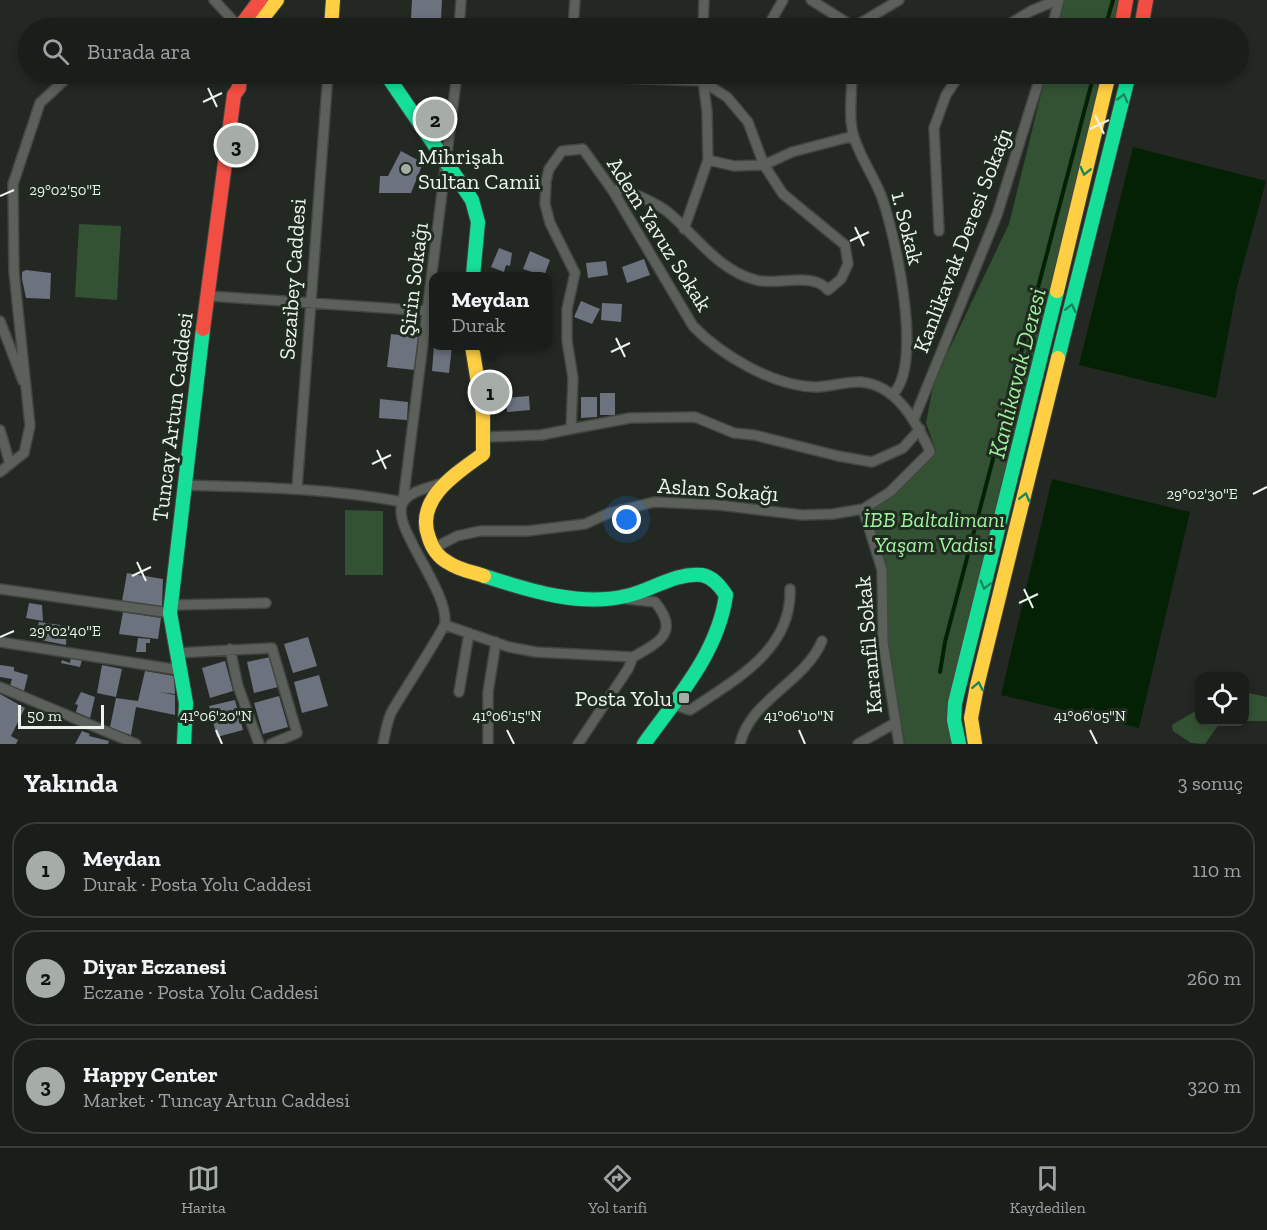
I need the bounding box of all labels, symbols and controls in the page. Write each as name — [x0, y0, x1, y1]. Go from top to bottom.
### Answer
search box — [18, 18, 1249, 84]
icon: search — [39, 35, 72, 68]
text: Burada ara — [87, 38, 191, 65]
one-way arrow — [1116, 93, 1128, 104]
pin: 2 — [416, 96, 454, 142]
pin: 3 — [216, 122, 256, 168]
street label: Kanlikavak Deresi Sokağı — [907, 124, 1018, 356]
place label: Mihrişah Sultan Camii — [418, 143, 540, 195]
street label: Adem Yavuz Sokak — [601, 152, 718, 317]
marker: Mihrişah Sultan Camii — [399, 162, 413, 176]
one-way arrow — [1079, 166, 1092, 176]
text: 29°02'50"E — [29, 181, 101, 199]
street label: 1. Sokak — [885, 189, 930, 268]
street label: Sezaibey Caddesi — [273, 197, 312, 361]
street label: Şirin Sokağı — [393, 221, 434, 337]
popup — [429, 272, 552, 350]
water label: Kanlıkavak Deresi — [981, 285, 1052, 461]
text: Meydan — [452, 286, 529, 313]
one-way arrow — [1063, 303, 1076, 313]
street label: Tuncay Artun Caddesi — [146, 311, 199, 523]
text: Durak — [452, 313, 505, 337]
pin: 1 — [470, 370, 510, 414]
street label: Aslan Sokağı — [657, 472, 779, 507]
text: 29°02'30"E — [1166, 485, 1238, 503]
one-way arrow — [1017, 492, 1030, 502]
your location — [612, 505, 641, 534]
park label: İBB Baltalimanı Yaşam Vadisi — [863, 506, 1005, 558]
street label: Karanfil Sokak — [849, 575, 888, 715]
one-way arrow — [980, 580, 993, 590]
text: 29°02'40"E — [29, 622, 101, 640]
map controls — [1195, 672, 1249, 726]
button: locate — [1195, 672, 1249, 726]
one-way arrow — [970, 682, 983, 692]
place label: Posta Yolu — [575, 685, 673, 712]
marker: Posta Yolu — [677, 691, 691, 705]
scale bar — [18, 702, 104, 730]
text: 50 m — [27, 706, 62, 725]
text: 41°06'20"N — [180, 707, 252, 725]
text: 41°06'15"N — [472, 707, 542, 725]
text: 41°06'10"N — [764, 707, 834, 725]
text: 41°06'05"N — [1054, 707, 1126, 725]
text: Yakında — [24, 767, 118, 799]
text: 3 sonuç — [1178, 771, 1243, 795]
text: Meydan — [83, 845, 161, 872]
text: 1 — [41, 858, 50, 882]
text: 110 m — [1192, 858, 1241, 882]
text: Durak · Posta Yolu Caddesi — [83, 872, 312, 896]
text: Diyar Eczanesi — [83, 953, 226, 980]
text: 2 — [40, 966, 51, 990]
text: 260 m — [1187, 966, 1241, 990]
text: Eczane · Posta Yolu Caddesi — [83, 980, 319, 1004]
text: Happy Center — [83, 1061, 218, 1088]
text: 3 — [40, 1074, 51, 1098]
text: 320 m — [1188, 1074, 1241, 1098]
text: Market · Tuncay Artun Caddesi — [83, 1088, 350, 1112]
tab: Harita — [181, 1162, 226, 1217]
tab: Yol tarifi — [588, 1162, 647, 1217]
tab: Kaydedilen — [1010, 1162, 1086, 1217]

